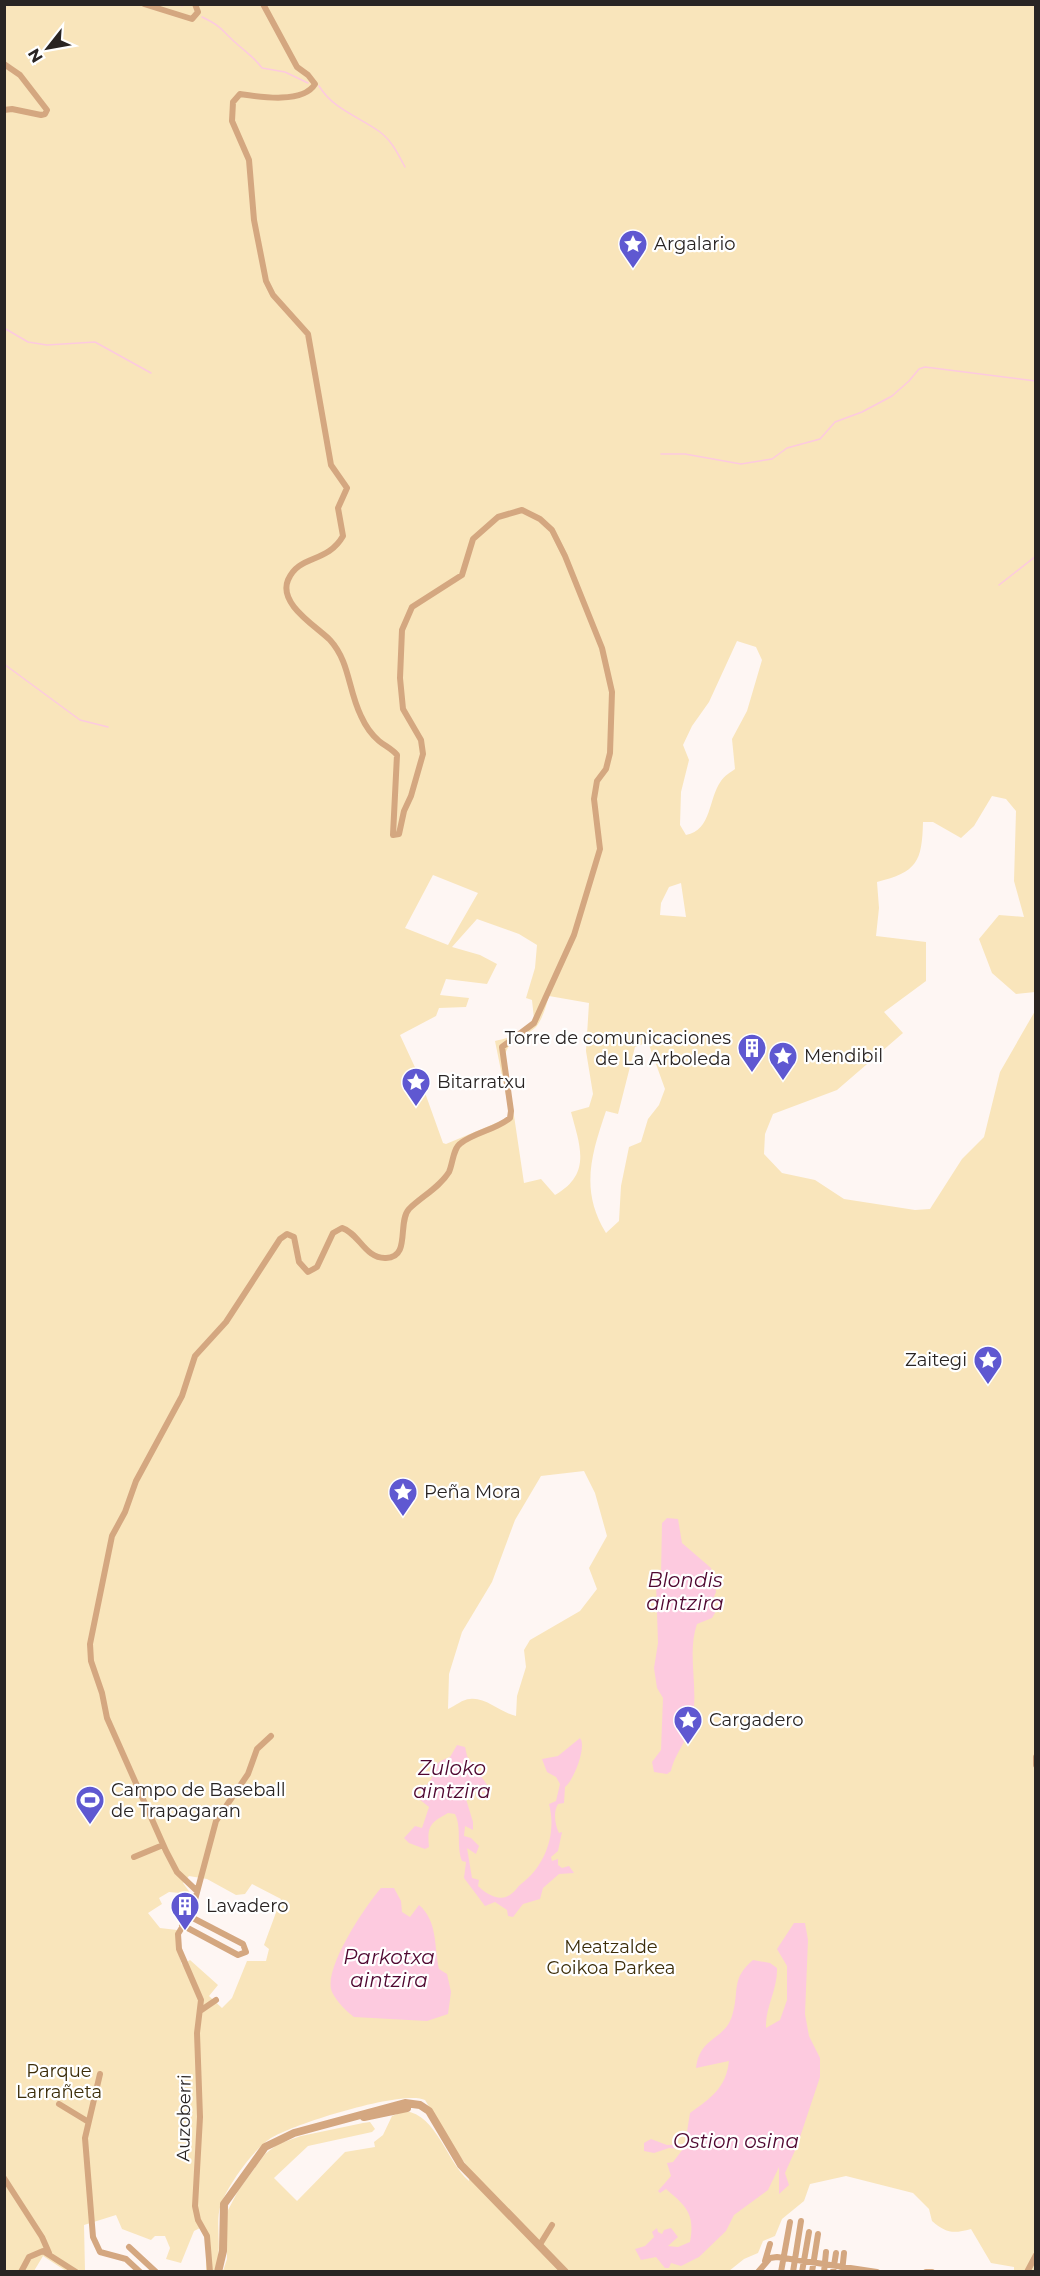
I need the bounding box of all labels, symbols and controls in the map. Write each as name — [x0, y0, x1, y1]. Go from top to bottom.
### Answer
north arrow — [18, 18, 78, 78]
text: N — [24, 45, 47, 66]
place icon: Argalario — [617, 228, 649, 270]
place label: Argalario — [654, 233, 736, 255]
place label: Torre de comunicaciones de La Arboleda — [505, 1027, 731, 1070]
building icon: Torre de comunicaciones de La Arboleda — [736, 1032, 768, 1074]
place icon: Mendibil — [767, 1040, 799, 1082]
place label: Mendibil — [804, 1045, 883, 1067]
place icon: Bitarratxu — [400, 1066, 432, 1108]
place label: Bitarratxu — [437, 1071, 526, 1093]
place icon: Zaitegi — [972, 1344, 1004, 1386]
place label: Zaitegi — [905, 1349, 967, 1371]
place icon: Peña Mora — [387, 1476, 419, 1518]
place label: Peña Mora — [424, 1481, 521, 1503]
water label: Blondis aintzira — [646, 1568, 724, 1615]
place icon: Cargadero — [672, 1704, 704, 1746]
place label: Cargadero — [709, 1709, 804, 1731]
water label: Zuloko aintzira — [413, 1756, 491, 1803]
place label: Campo de Baseball de Trapagaran — [111, 1779, 286, 1822]
sports icon: Campo de Baseball de Trapagaran — [74, 1784, 106, 1826]
building icon: Lavadero — [169, 1890, 201, 1932]
place label: Lavadero — [206, 1895, 288, 1917]
park label: Meatzalde Goikoa Parkea — [547, 1936, 675, 1979]
water label: Parkotxa aintzira — [343, 1945, 435, 1992]
park label: Parque Larrañeta — [16, 2060, 102, 2103]
street label: Auzoberri — [172, 2074, 196, 2162]
water label: Ostion osina — [673, 2129, 799, 2153]

